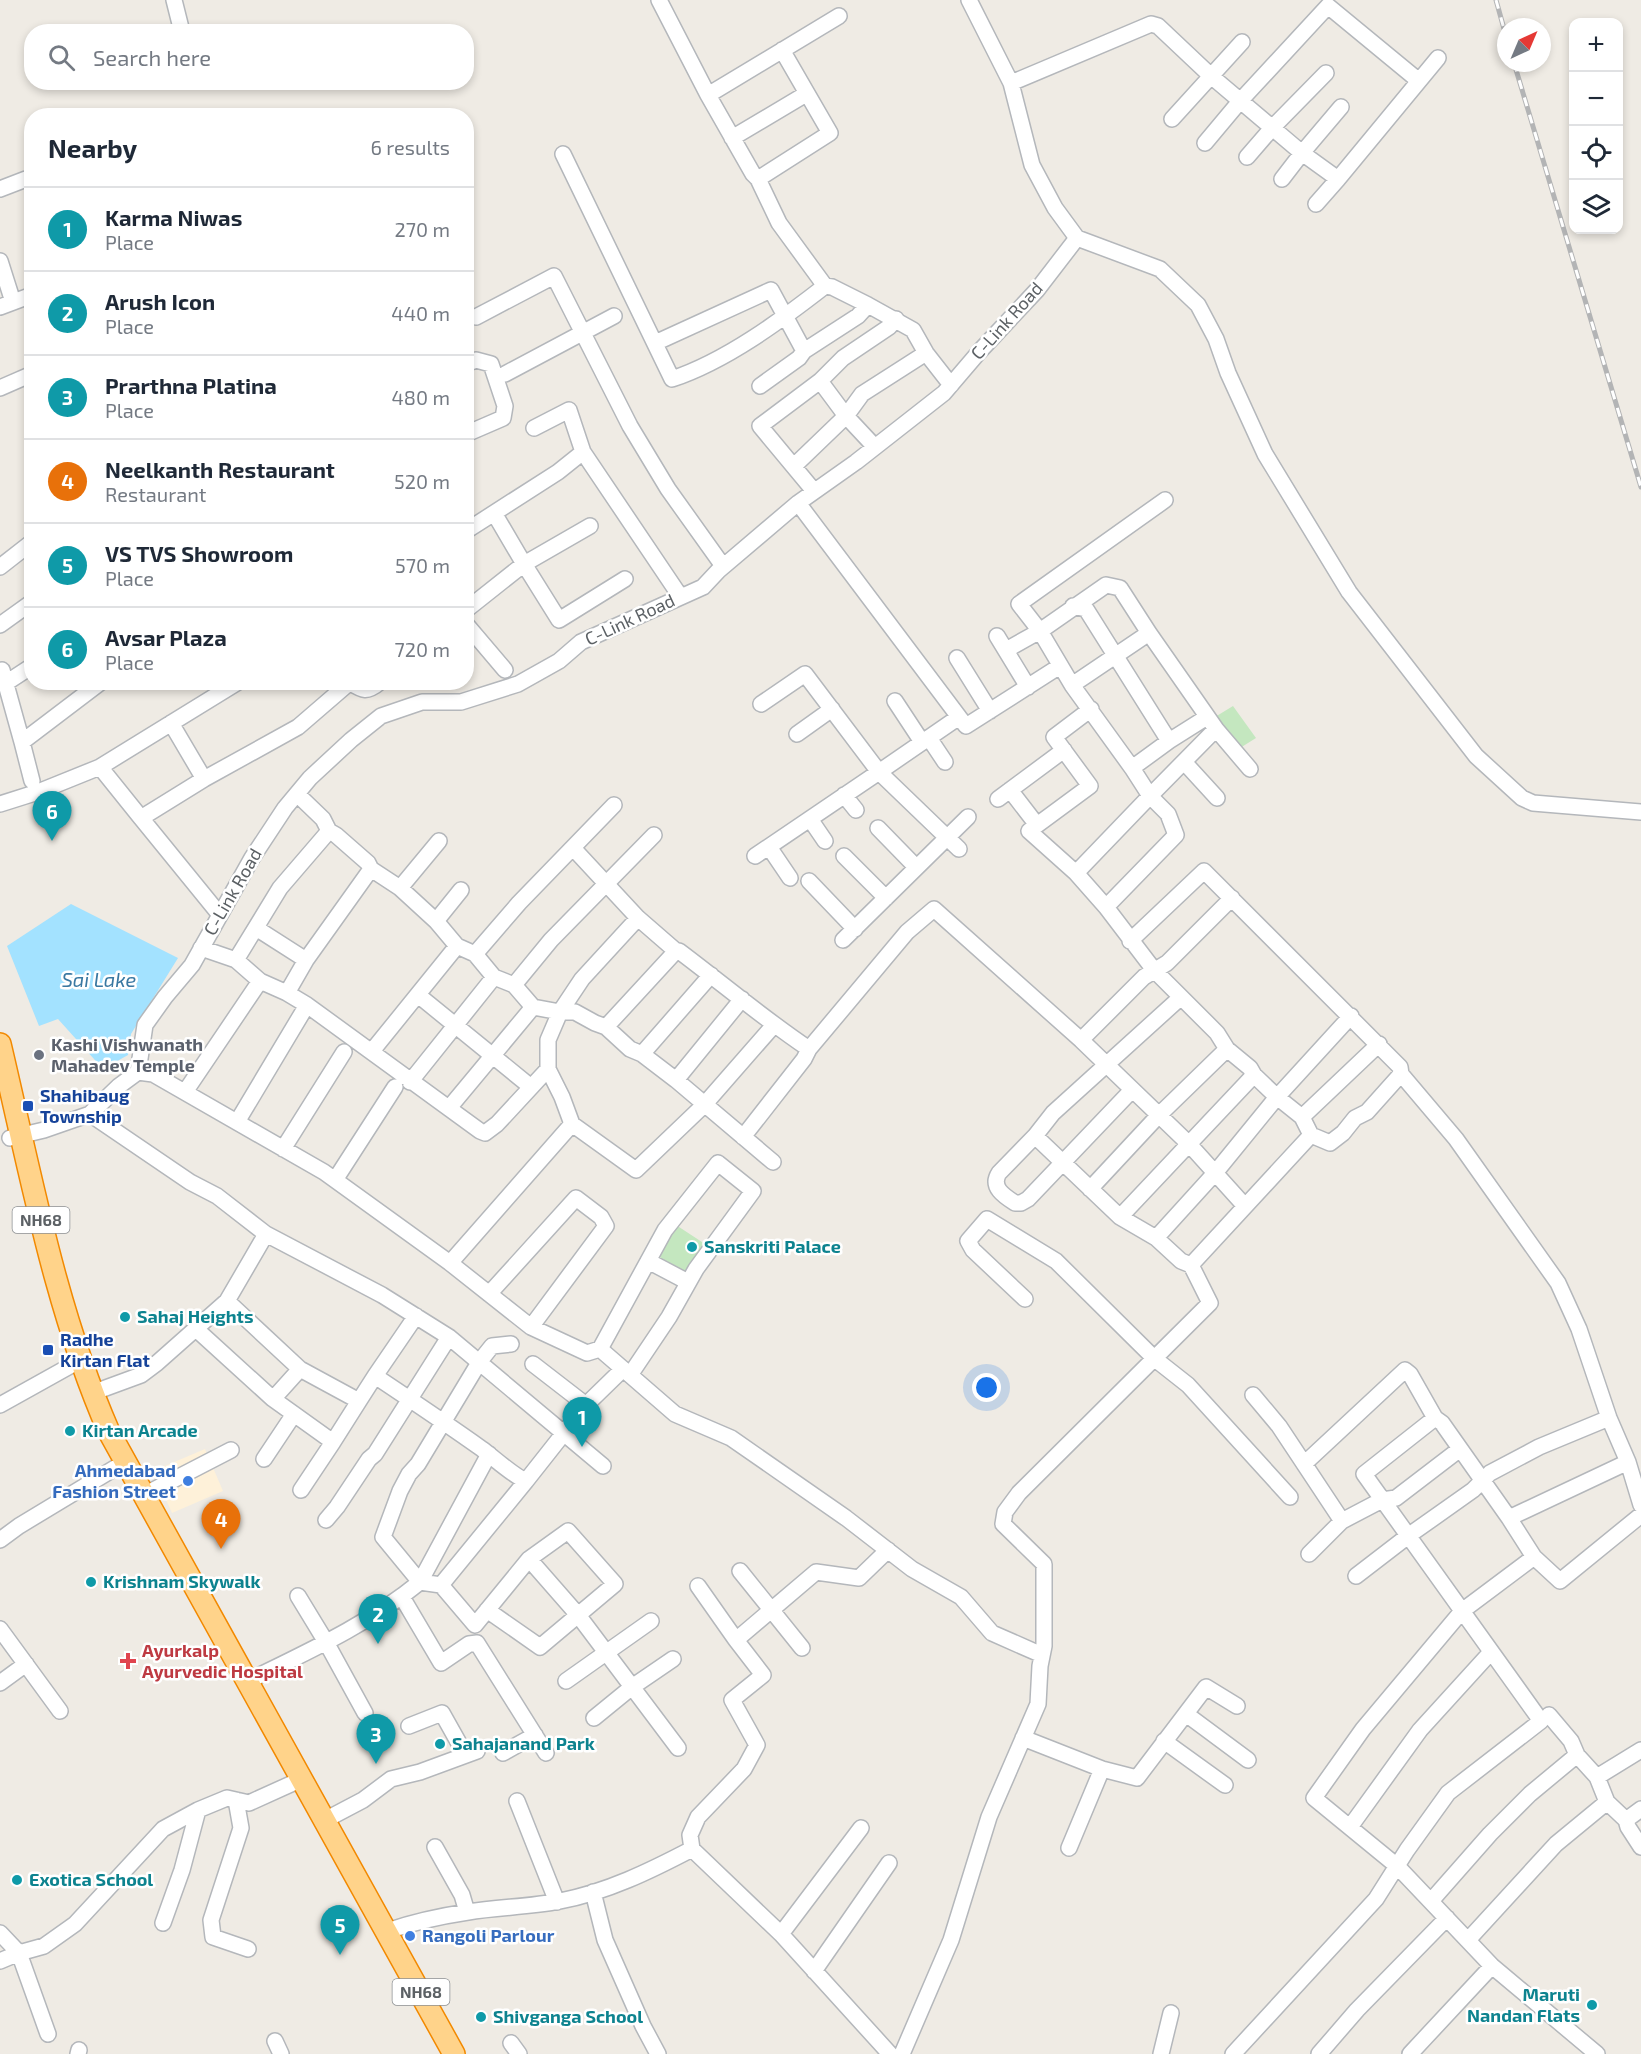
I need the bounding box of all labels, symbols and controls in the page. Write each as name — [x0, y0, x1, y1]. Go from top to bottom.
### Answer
north arrow — [1497, 18, 1551, 72]
map controls — [1569, 18, 1623, 234]
button: + — [1569, 18, 1623, 72]
search box — [24, 24, 474, 90]
icon: search — [45, 41, 78, 74]
text: Search here — [93, 44, 211, 70]
button: − — [1569, 72, 1623, 126]
button: locate — [1569, 126, 1623, 180]
text: Nearby — [48, 132, 137, 163]
text: 6 results — [370, 135, 450, 159]
button: layers — [1569, 180, 1623, 234]
text: Karma Niwas — [105, 204, 242, 230]
text: 1 — [63, 217, 72, 241]
text: 270 m — [394, 217, 450, 241]
text: Place — [105, 230, 154, 254]
street label: C-Link Road — [966, 277, 1047, 364]
text: Arush Icon — [105, 288, 215, 314]
text: 2 — [62, 301, 73, 325]
text: 440 m — [391, 301, 450, 325]
text: Place — [105, 314, 154, 338]
text: Prarthna Platina — [105, 372, 277, 398]
text: 3 — [62, 385, 73, 409]
text: 480 m — [392, 385, 450, 409]
text: Place — [105, 398, 154, 422]
text: Neelkanth Restaurant — [105, 456, 335, 482]
text: 4 — [61, 469, 74, 493]
text: 520 m — [394, 469, 450, 493]
text: Restaurant — [105, 482, 206, 506]
text: VS TVS Showroom — [105, 540, 293, 566]
text: 5 — [62, 553, 73, 577]
text: 570 m — [395, 553, 450, 577]
text: Place — [105, 566, 154, 590]
street label: C-Link Road — [581, 589, 678, 650]
text: Avsar Plaza — [105, 624, 227, 650]
text: 6 — [62, 637, 73, 661]
text: 720 m — [394, 637, 450, 661]
text: Place — [105, 650, 154, 674]
pin: 6 — [32, 792, 72, 841]
street label: C-Link Road — [198, 844, 266, 939]
water label: Sai Lake — [62, 967, 137, 991]
place label: Kashi Vishwanath Mahadev Temple — [51, 1033, 203, 1076]
marker: Kashi Vishwanath Mahadev Temple — [32, 1048, 46, 1062]
place label: Shahibaug Township — [40, 1084, 130, 1127]
marker: Shahibaug Township — [21, 1099, 35, 1113]
road number: NH68 — [12, 1207, 70, 1233]
place label: Sanskriti Palace — [704, 1235, 841, 1257]
marker: Sanskriti Palace — [685, 1240, 699, 1254]
place label: Sahaj Heights — [137, 1305, 254, 1327]
marker: Sahaj Heights — [118, 1310, 132, 1324]
place label: Radhe Kirtan Flat — [60, 1328, 151, 1371]
marker: Radhe Kirtan Flat — [41, 1343, 55, 1357]
your location — [972, 1373, 1001, 1402]
pin: 1 — [562, 1398, 602, 1447]
place label: Kirtan Arcade — [82, 1419, 198, 1441]
marker: Kirtan Arcade — [63, 1424, 77, 1438]
place label: Ahmedabad Fashion Street — [52, 1459, 177, 1502]
marker: Ahmedabad Fashion Street — [181, 1474, 195, 1488]
pin: 4 — [202, 1500, 240, 1549]
place label: Krishnam Skywalk — [103, 1570, 261, 1592]
marker: Krishnam Skywalk — [84, 1575, 98, 1589]
pin: 2 — [358, 1594, 398, 1644]
place label: Ayurkalp Ayurvedic Hospital — [142, 1639, 303, 1682]
marker: Ayurkalp Ayurvedic Hospital — [119, 1652, 137, 1670]
pin: 3 — [356, 1714, 395, 1764]
place label: Sahajanand Park — [452, 1732, 595, 1754]
marker: Sahajanand Park — [433, 1737, 447, 1751]
place label: Exotica School — [29, 1868, 153, 1890]
marker: Exotica School — [10, 1873, 24, 1887]
pin: 5 — [320, 1906, 360, 1955]
place label: Rangoli Parlour — [422, 1924, 555, 1946]
marker: Rangoli Parlour — [403, 1929, 417, 1943]
road number: NH68 — [392, 1979, 450, 2005]
place label: Maruti Nandan Flats — [1467, 1983, 1580, 2026]
marker: Maruti Nandan Flats — [1585, 1998, 1599, 2012]
place label: Shivganga School — [493, 2005, 643, 2027]
marker: Shivganga School — [474, 2010, 488, 2024]

